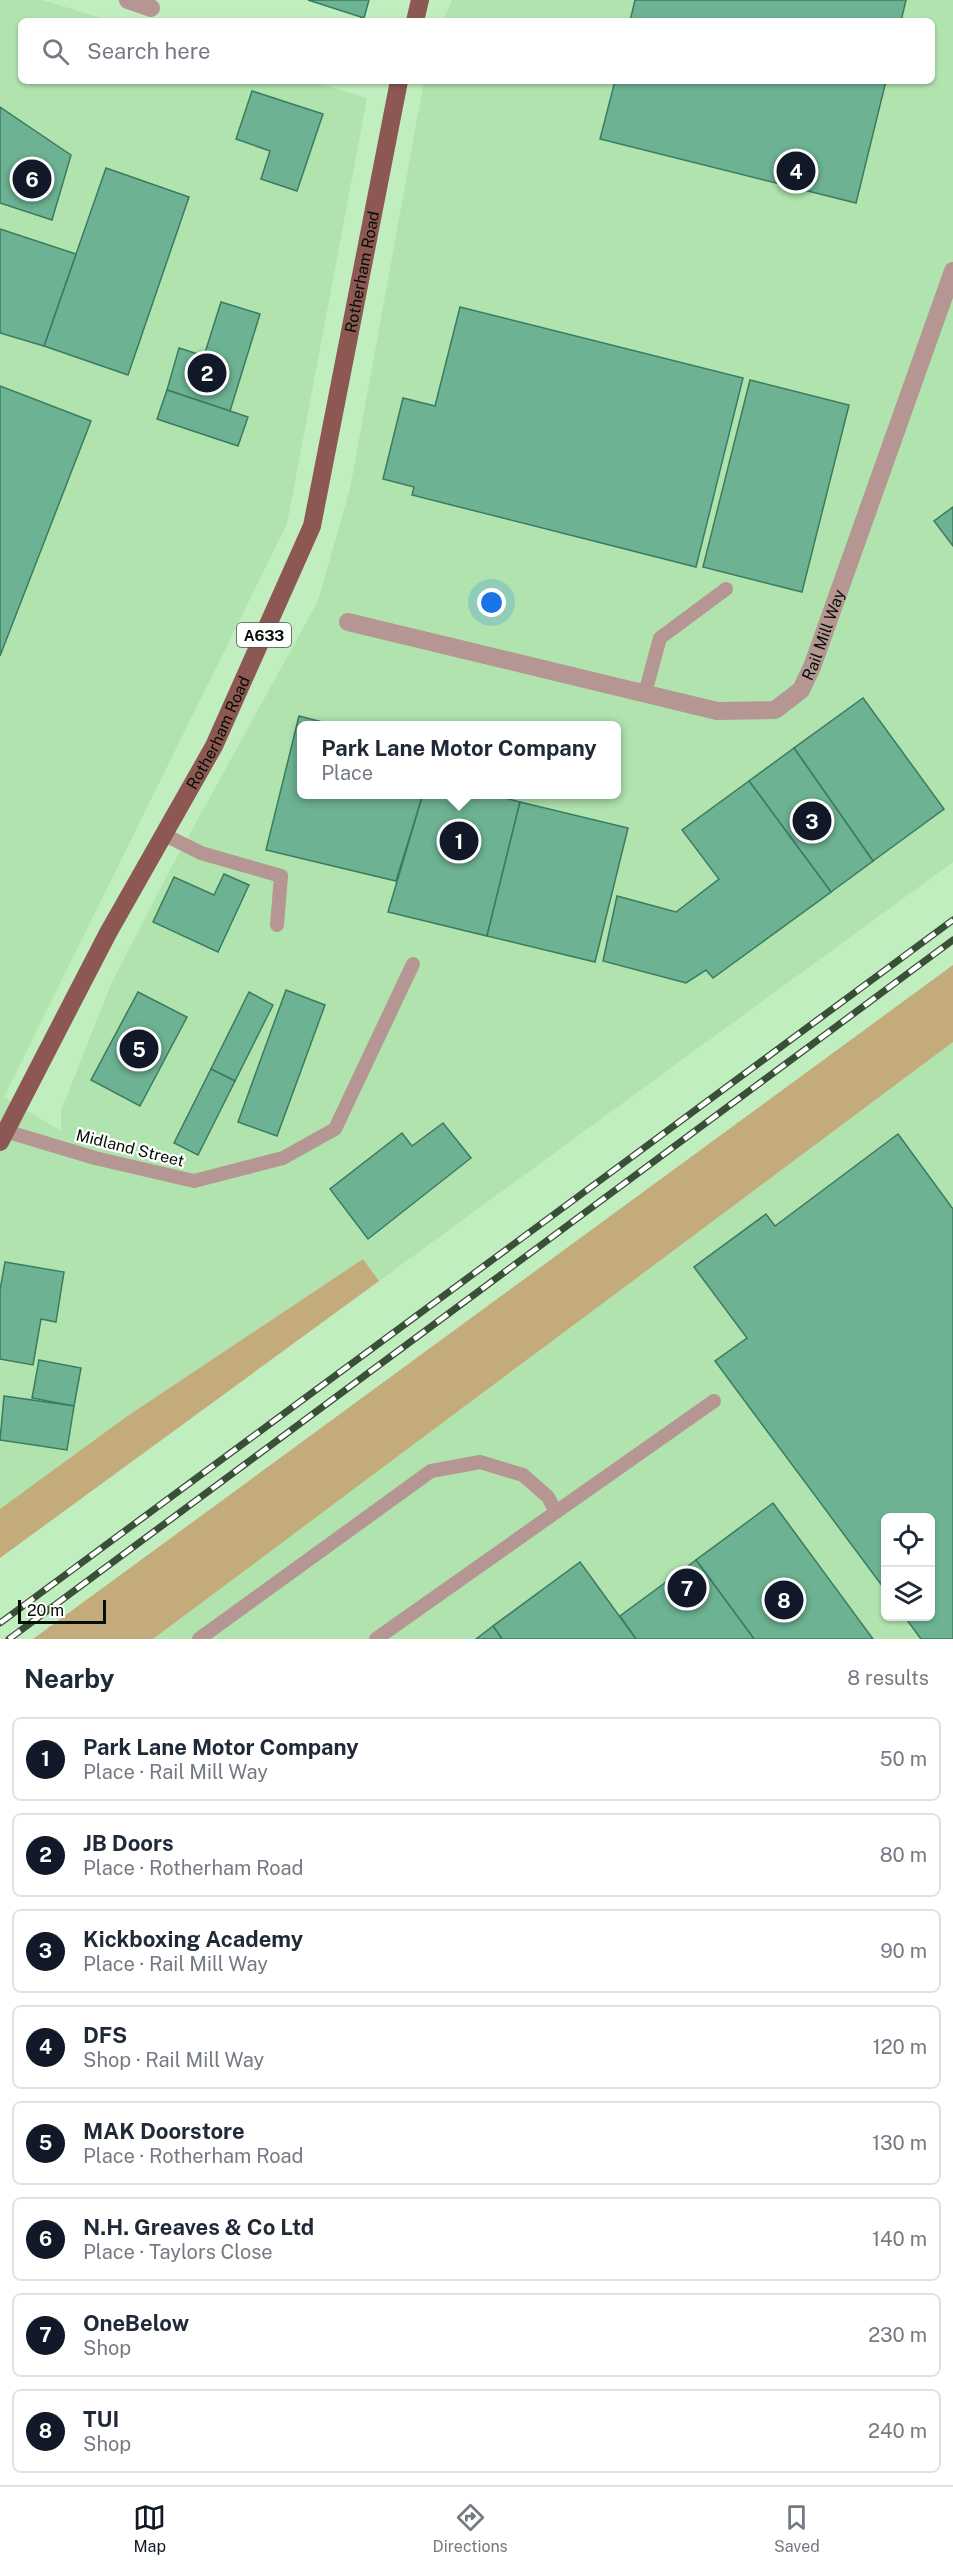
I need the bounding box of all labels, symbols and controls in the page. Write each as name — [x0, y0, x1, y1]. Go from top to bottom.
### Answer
search box — [18, 18, 935, 84]
icon: search — [39, 35, 72, 68]
text: Search here — [87, 38, 211, 64]
pin: 4 — [776, 148, 816, 194]
pin: 6 — [12, 156, 51, 201]
street label: Rotherham Road — [340, 209, 383, 334]
pin: 2 — [188, 350, 226, 395]
street label: Rail Mill Way — [798, 586, 849, 683]
your location — [477, 588, 506, 617]
road number: A633 — [237, 623, 291, 647]
street label: Rotherham Road — [182, 673, 253, 793]
popup — [297, 721, 621, 799]
text: Park Lane Motor Company — [321, 735, 597, 761]
text: Place — [321, 761, 373, 785]
pin: 3 — [792, 798, 832, 844]
pin: 1 — [440, 818, 478, 864]
pin: 5 — [120, 1026, 158, 1072]
street label: Midland Street — [74, 1125, 186, 1171]
map controls — [881, 1513, 935, 1621]
button: locate — [881, 1513, 935, 1567]
pin: 7 — [668, 1566, 706, 1610]
button: layers — [881, 1567, 935, 1621]
pin: 8 — [764, 1578, 804, 1622]
scale bar — [18, 1597, 106, 1624]
text: 20 m — [27, 1601, 64, 1620]
text: Nearby — [24, 1663, 114, 1694]
text: 8 results — [847, 1666, 929, 1690]
text: Park Lane Motor Company — [83, 1734, 359, 1760]
text: 1 — [41, 1747, 50, 1771]
text: 50 m — [880, 1747, 927, 1771]
text: Place · Rail Mill Way — [83, 1760, 268, 1784]
text: JB Doors — [83, 1830, 174, 1856]
text: 2 — [39, 1843, 52, 1867]
text: 80 m — [880, 1843, 927, 1867]
text: Place · Rotherham Road — [83, 1856, 304, 1880]
text: Kickboxing Academy — [83, 1926, 303, 1952]
text: 3 — [39, 1939, 52, 1963]
text: 90 m — [880, 1939, 927, 1963]
text: Place · Rail Mill Way — [83, 1952, 268, 1976]
text: DFS — [83, 2022, 127, 2048]
text: 4 — [39, 2035, 52, 2059]
text: 120 m — [873, 2035, 927, 2059]
text: Shop · Rail Mill Way — [83, 2048, 264, 2072]
text: MAK Doorstore — [83, 2118, 245, 2144]
text: 5 — [39, 2131, 52, 2155]
text: 130 m — [872, 2131, 927, 2155]
text: Place · Rotherham Road — [83, 2144, 304, 2168]
text: N.H. Greaves & Co Ltd — [83, 2214, 314, 2240]
text: 6 — [39, 2227, 52, 2251]
text: 140 m — [872, 2227, 927, 2251]
text: Place · Taylors Close — [83, 2240, 273, 2264]
text: OneBelow — [83, 2310, 189, 2336]
text: 7 — [39, 2323, 52, 2347]
text: 230 m — [868, 2323, 927, 2347]
text: Shop — [83, 2336, 131, 2360]
text: TUI — [83, 2406, 119, 2432]
text: 8 — [39, 2419, 52, 2443]
text: 240 m — [868, 2419, 927, 2443]
text: Shop — [83, 2432, 131, 2456]
tab: Map — [133, 2501, 166, 2556]
tab: Directions — [433, 2501, 508, 2556]
tab: Saved — [774, 2501, 820, 2556]

